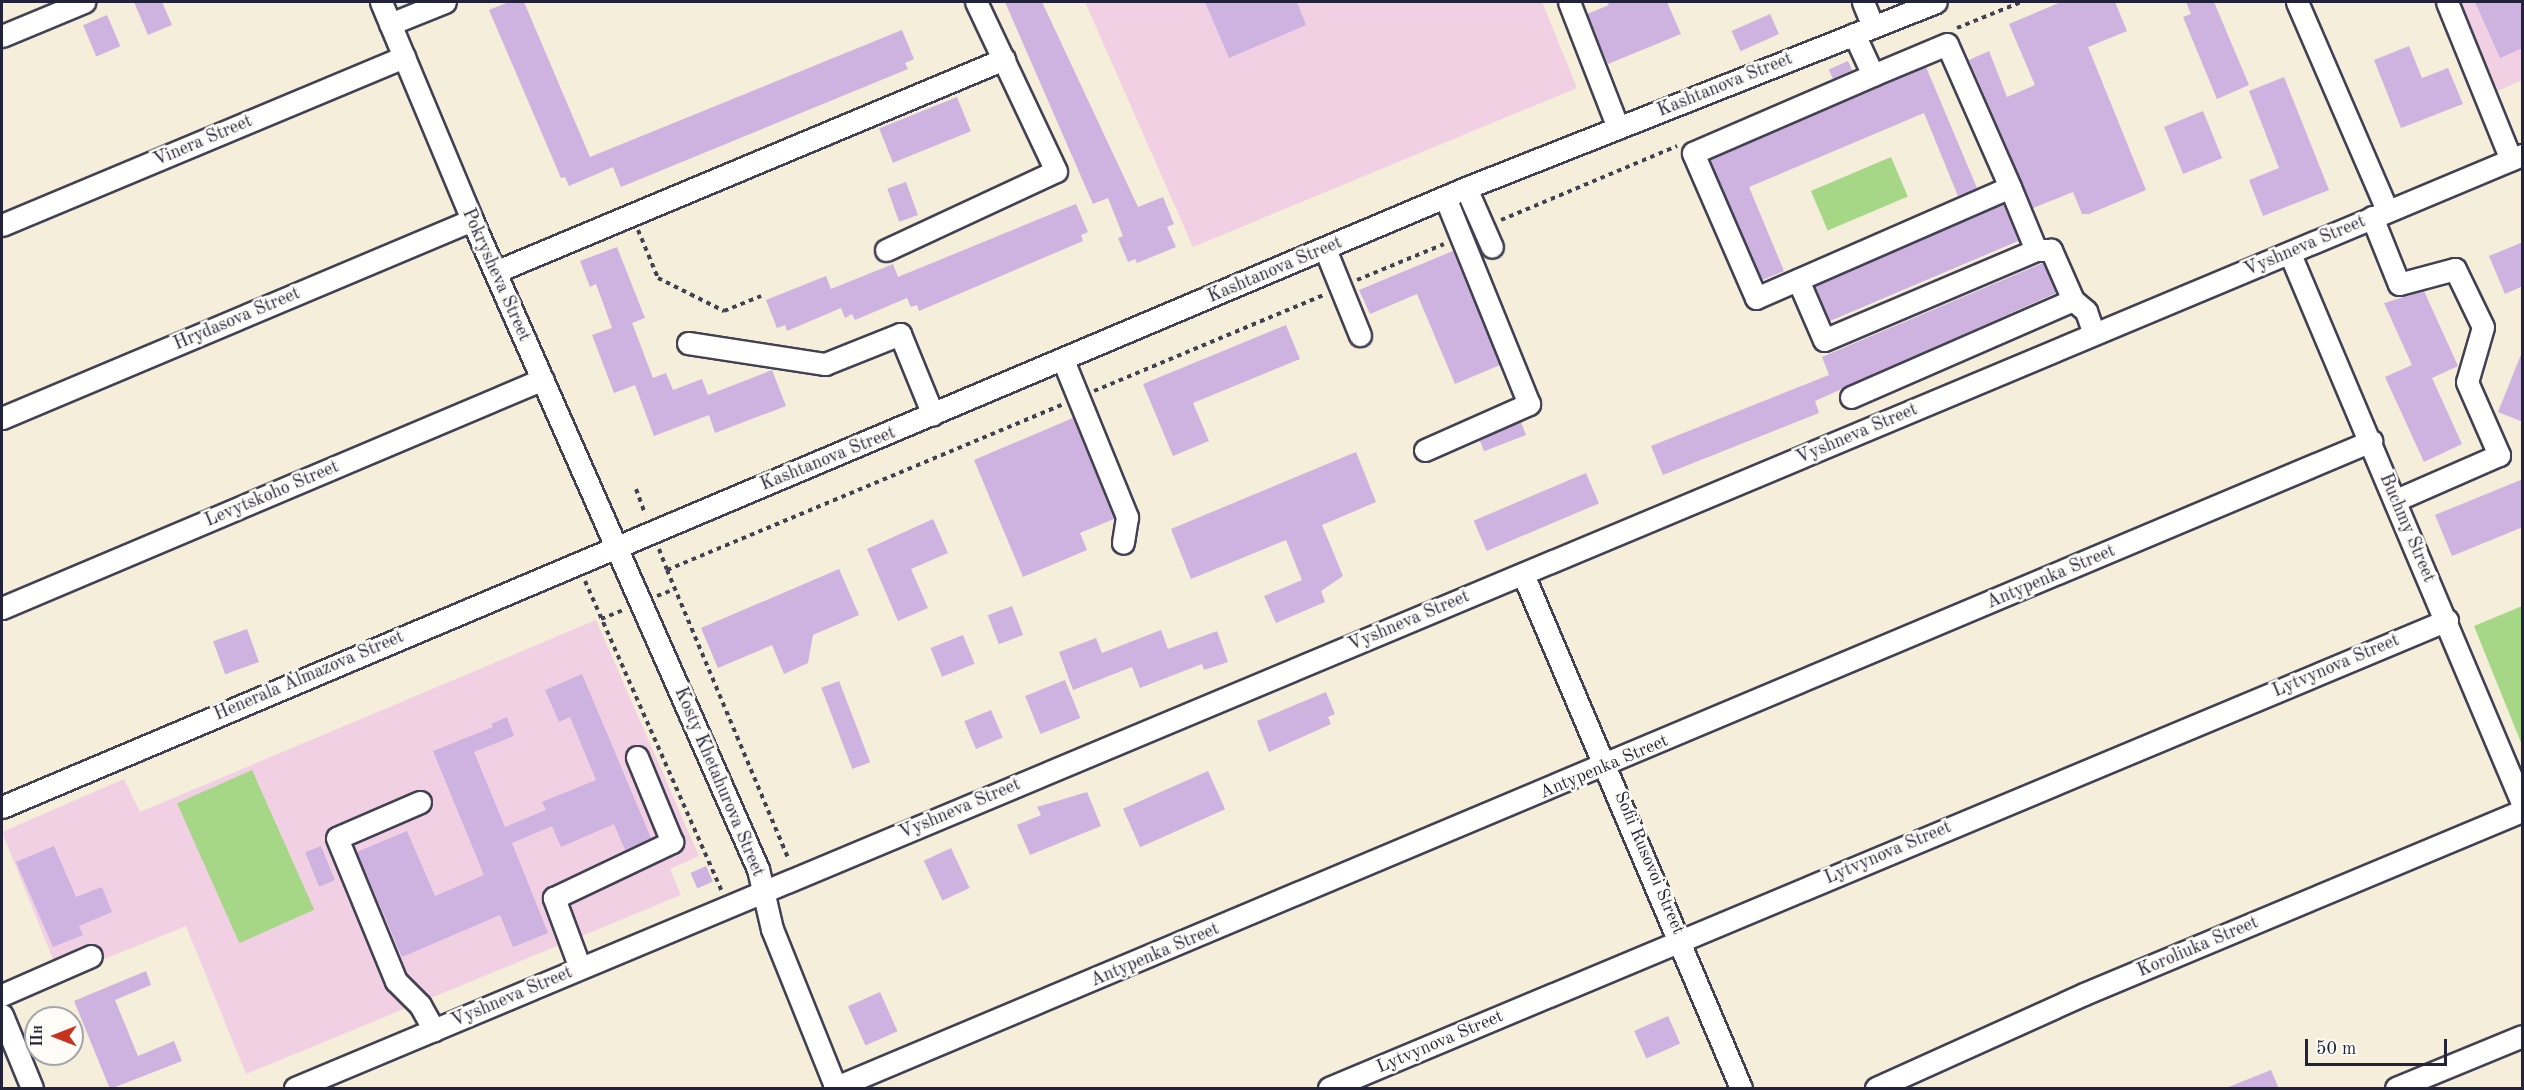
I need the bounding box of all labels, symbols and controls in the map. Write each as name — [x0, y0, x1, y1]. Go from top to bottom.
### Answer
street label: Kashtanova Street — [1654, 48, 1796, 122]
street label: Vinera Street — [150, 111, 256, 171]
street label: Pokrysheva Street — [457, 205, 535, 345]
street label: Vyshneva Street — [2241, 211, 2369, 281]
street label: Kashtanova Street — [1205, 232, 1345, 308]
street label: Hrydasova Street — [171, 283, 303, 355]
street label: Vyshneva Street — [1793, 399, 1921, 469]
street label: Kashtanova Street — [757, 422, 899, 496]
street label: Levytskoho Street — [202, 456, 342, 532]
street label: Buchmy Street — [2374, 470, 2440, 586]
street label: Antypenka Street — [1983, 540, 2119, 614]
street label: Vyshneva Street — [1345, 586, 1473, 656]
street label: Henerala Almazova Street — [211, 626, 407, 726]
street label: Lytvynova Street — [2269, 630, 2403, 702]
street label: Kosty Khetahurova Street — [669, 684, 769, 880]
street label: Antypenka Street — [1536, 730, 1672, 804]
street label: Vyshneva Street — [896, 774, 1024, 844]
street label: Sofii Rusovoi Street — [1609, 788, 1689, 938]
street label: Lytvynova Street — [1821, 817, 1955, 889]
street label: Koroliuka Street — [2134, 912, 2262, 982]
street label: Antypenka Street — [1087, 918, 1223, 992]
street label: Vyshneva Street — [448, 962, 576, 1032]
north arrow — [24, 1006, 84, 1066]
street label: Lytvynova Street — [1373, 1006, 1507, 1078]
text: Пн — [30, 1025, 46, 1047]
scale bar — [2308, 1027, 2450, 1065]
text: 50 m — [2316, 1040, 2356, 1058]

